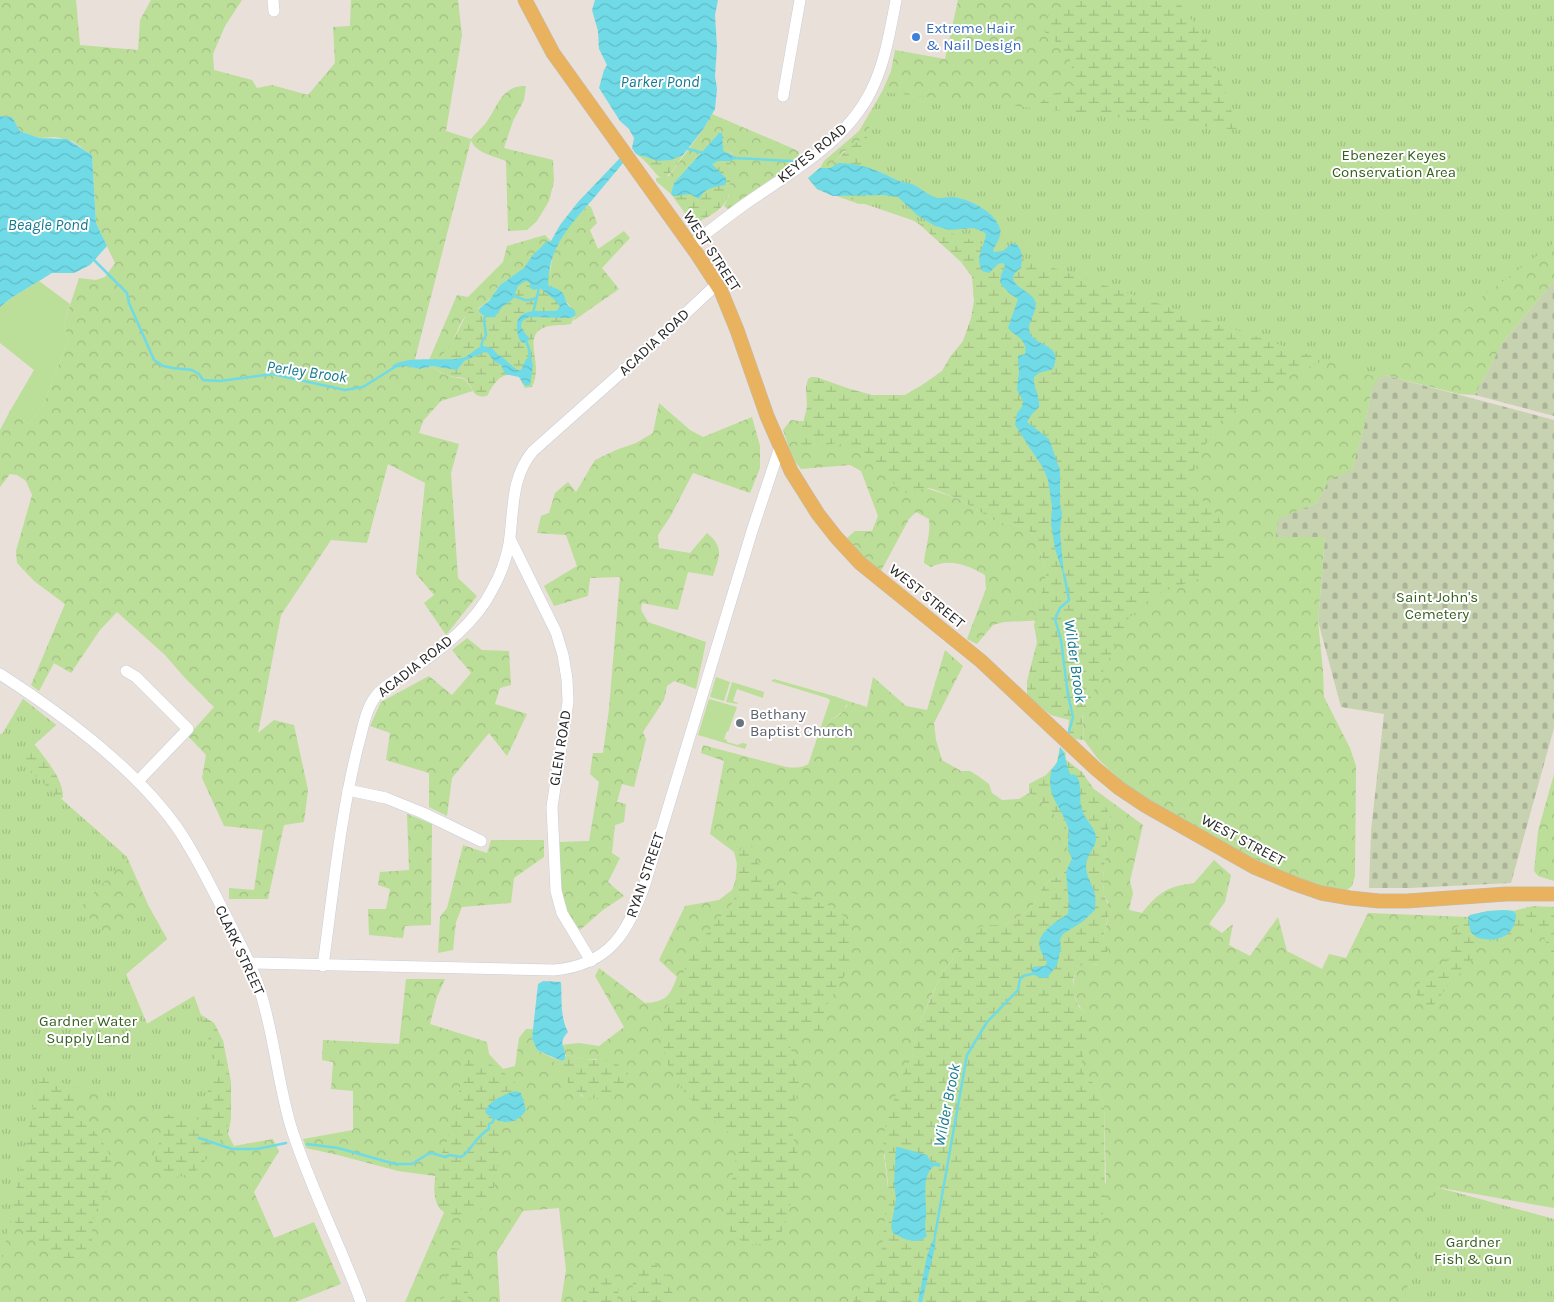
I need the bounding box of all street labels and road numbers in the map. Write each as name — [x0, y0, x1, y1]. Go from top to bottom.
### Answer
street label: KEYES ROAD — [774, 120, 850, 186]
street label: WEST STREET — [679, 207, 745, 295]
street label: ACADIA ROAD — [615, 305, 693, 379]
street label: WEST STREET — [886, 560, 969, 632]
street label: ACADIA ROAD — [374, 631, 456, 701]
street label: GLEN ROAD — [545, 709, 575, 787]
street label: WEST STREET — [1198, 810, 1288, 870]
street label: RYAN STREET — [622, 830, 668, 920]
street label: CLARK STREET — [211, 902, 269, 998]

